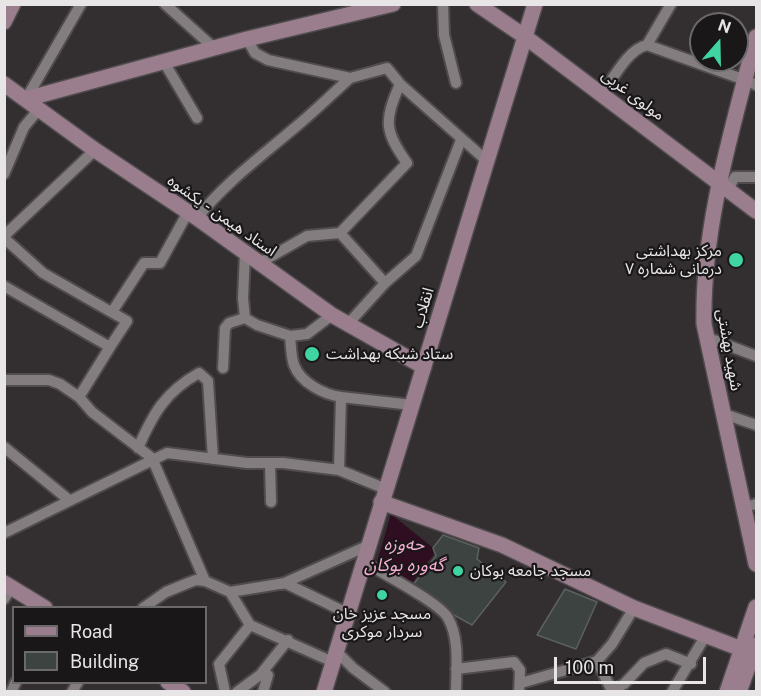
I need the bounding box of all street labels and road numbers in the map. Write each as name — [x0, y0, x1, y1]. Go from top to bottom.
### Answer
street label: مولوی غربی — [598, 65, 668, 125]
street label: استاد هیمن - یکشوه — [164, 171, 280, 261]
street label: انقلاب — [408, 285, 438, 331]
street label: شهید بهشتی — [712, 308, 746, 392]

